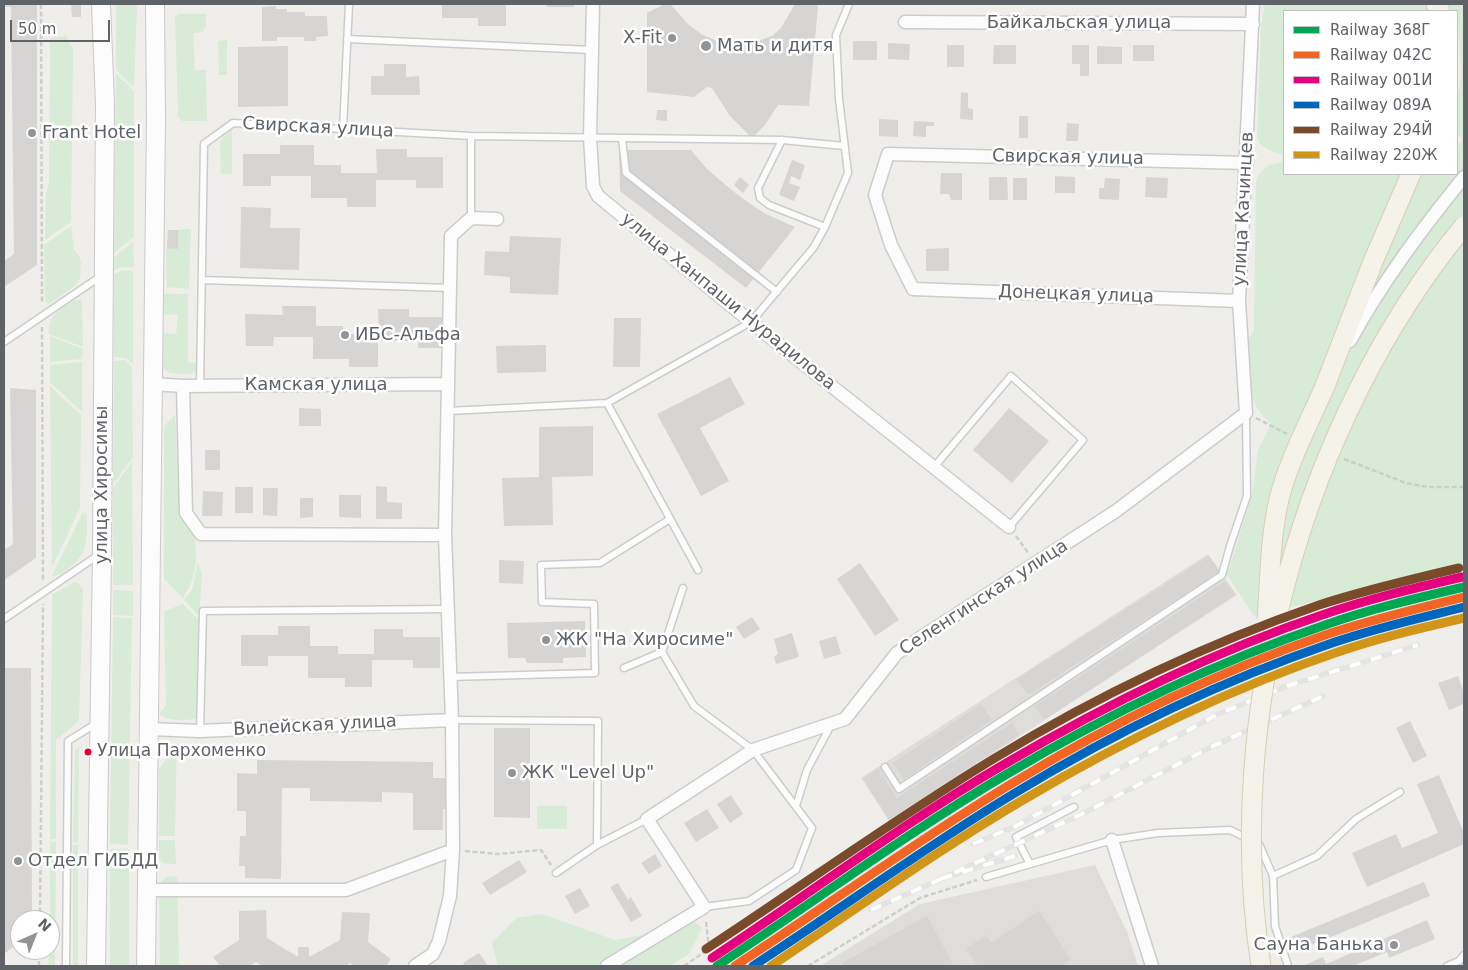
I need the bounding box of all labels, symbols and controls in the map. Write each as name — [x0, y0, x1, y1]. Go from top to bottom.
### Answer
scale bar — [12, 10, 112, 42]
legend — [1283, 10, 1458, 175]
street label: Байкальская улица — [987, 12, 1171, 34]
text: 50 m — [18, 20, 56, 38]
text: Railway 368Г — [1330, 21, 1431, 39]
place label: X-Fit — [623, 27, 662, 49]
marker: X-Fit — [666, 32, 678, 44]
place label: Мать и дитя — [717, 35, 833, 57]
marker: Мать и дитя — [699, 39, 713, 53]
text: Railway 042С — [1330, 46, 1432, 64]
text: Railway 001И — [1330, 71, 1433, 89]
text: Railway 089А — [1330, 96, 1432, 114]
street label: Свирская улица — [242, 113, 394, 143]
text: Railway 294Й — [1330, 121, 1433, 139]
place label: Frant Hotel — [42, 122, 141, 144]
marker: Frant Hotel — [26, 127, 38, 139]
street label: улица Качинцев — [1229, 131, 1259, 287]
street label: Свирская улица — [992, 146, 1144, 170]
text: Railway 220Ж — [1330, 146, 1438, 164]
street label: улица Ханпаши Нурадилова — [616, 209, 840, 395]
street label: Донецкая улица — [998, 281, 1154, 309]
place label: ИБС-Альфа — [355, 324, 461, 346]
marker: ИБС-Альфа — [339, 329, 351, 341]
street label: Камская улица — [245, 374, 387, 396]
street label: улица Хиросимы — [91, 406, 113, 564]
street label: Селенгинская улица — [896, 535, 1072, 661]
place label: ЖК "На Хиросиме" — [556, 629, 733, 651]
marker: ЖК "На Хиросиме" — [540, 634, 552, 646]
street label: Вилейская улица — [233, 711, 397, 741]
place label: Улица Пархоменко — [97, 742, 266, 762]
marker: Улица Пархоменко — [83, 747, 93, 757]
place label: ЖК "Level Up" — [522, 762, 654, 784]
marker: ЖК "Level Up" — [506, 767, 518, 779]
place label: Отдел ГИБДД — [28, 850, 158, 872]
marker: Отдел ГИБДД — [12, 855, 24, 867]
north arrow — [10, 910, 60, 960]
text: N — [35, 915, 54, 935]
place label: Сауна Банька — [1254, 934, 1384, 956]
marker: Сауна Банька — [1388, 939, 1400, 951]

